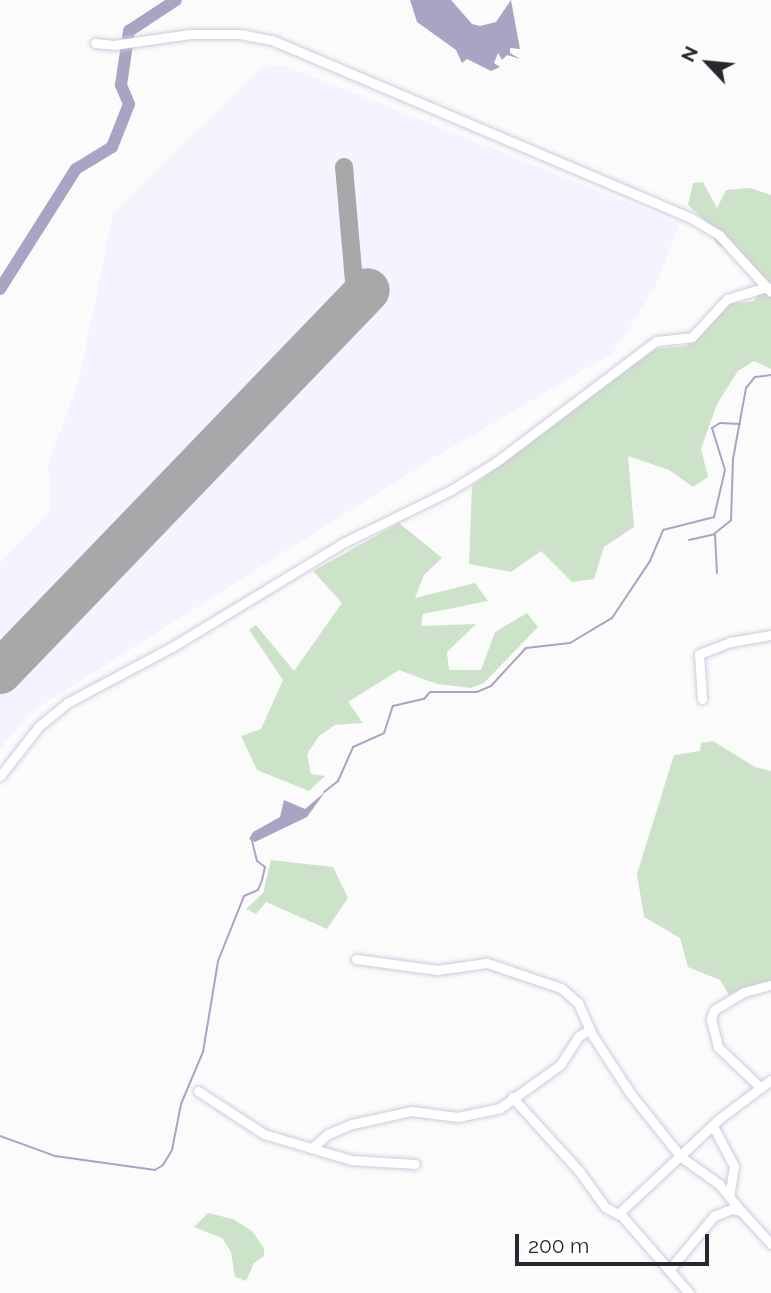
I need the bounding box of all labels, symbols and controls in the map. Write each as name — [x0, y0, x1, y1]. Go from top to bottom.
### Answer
north arrow — [673, 28, 743, 98]
text: N — [676, 42, 702, 65]
scale bar — [519, 1220, 713, 1264]
text: 200 m — [528, 1233, 589, 1258]

